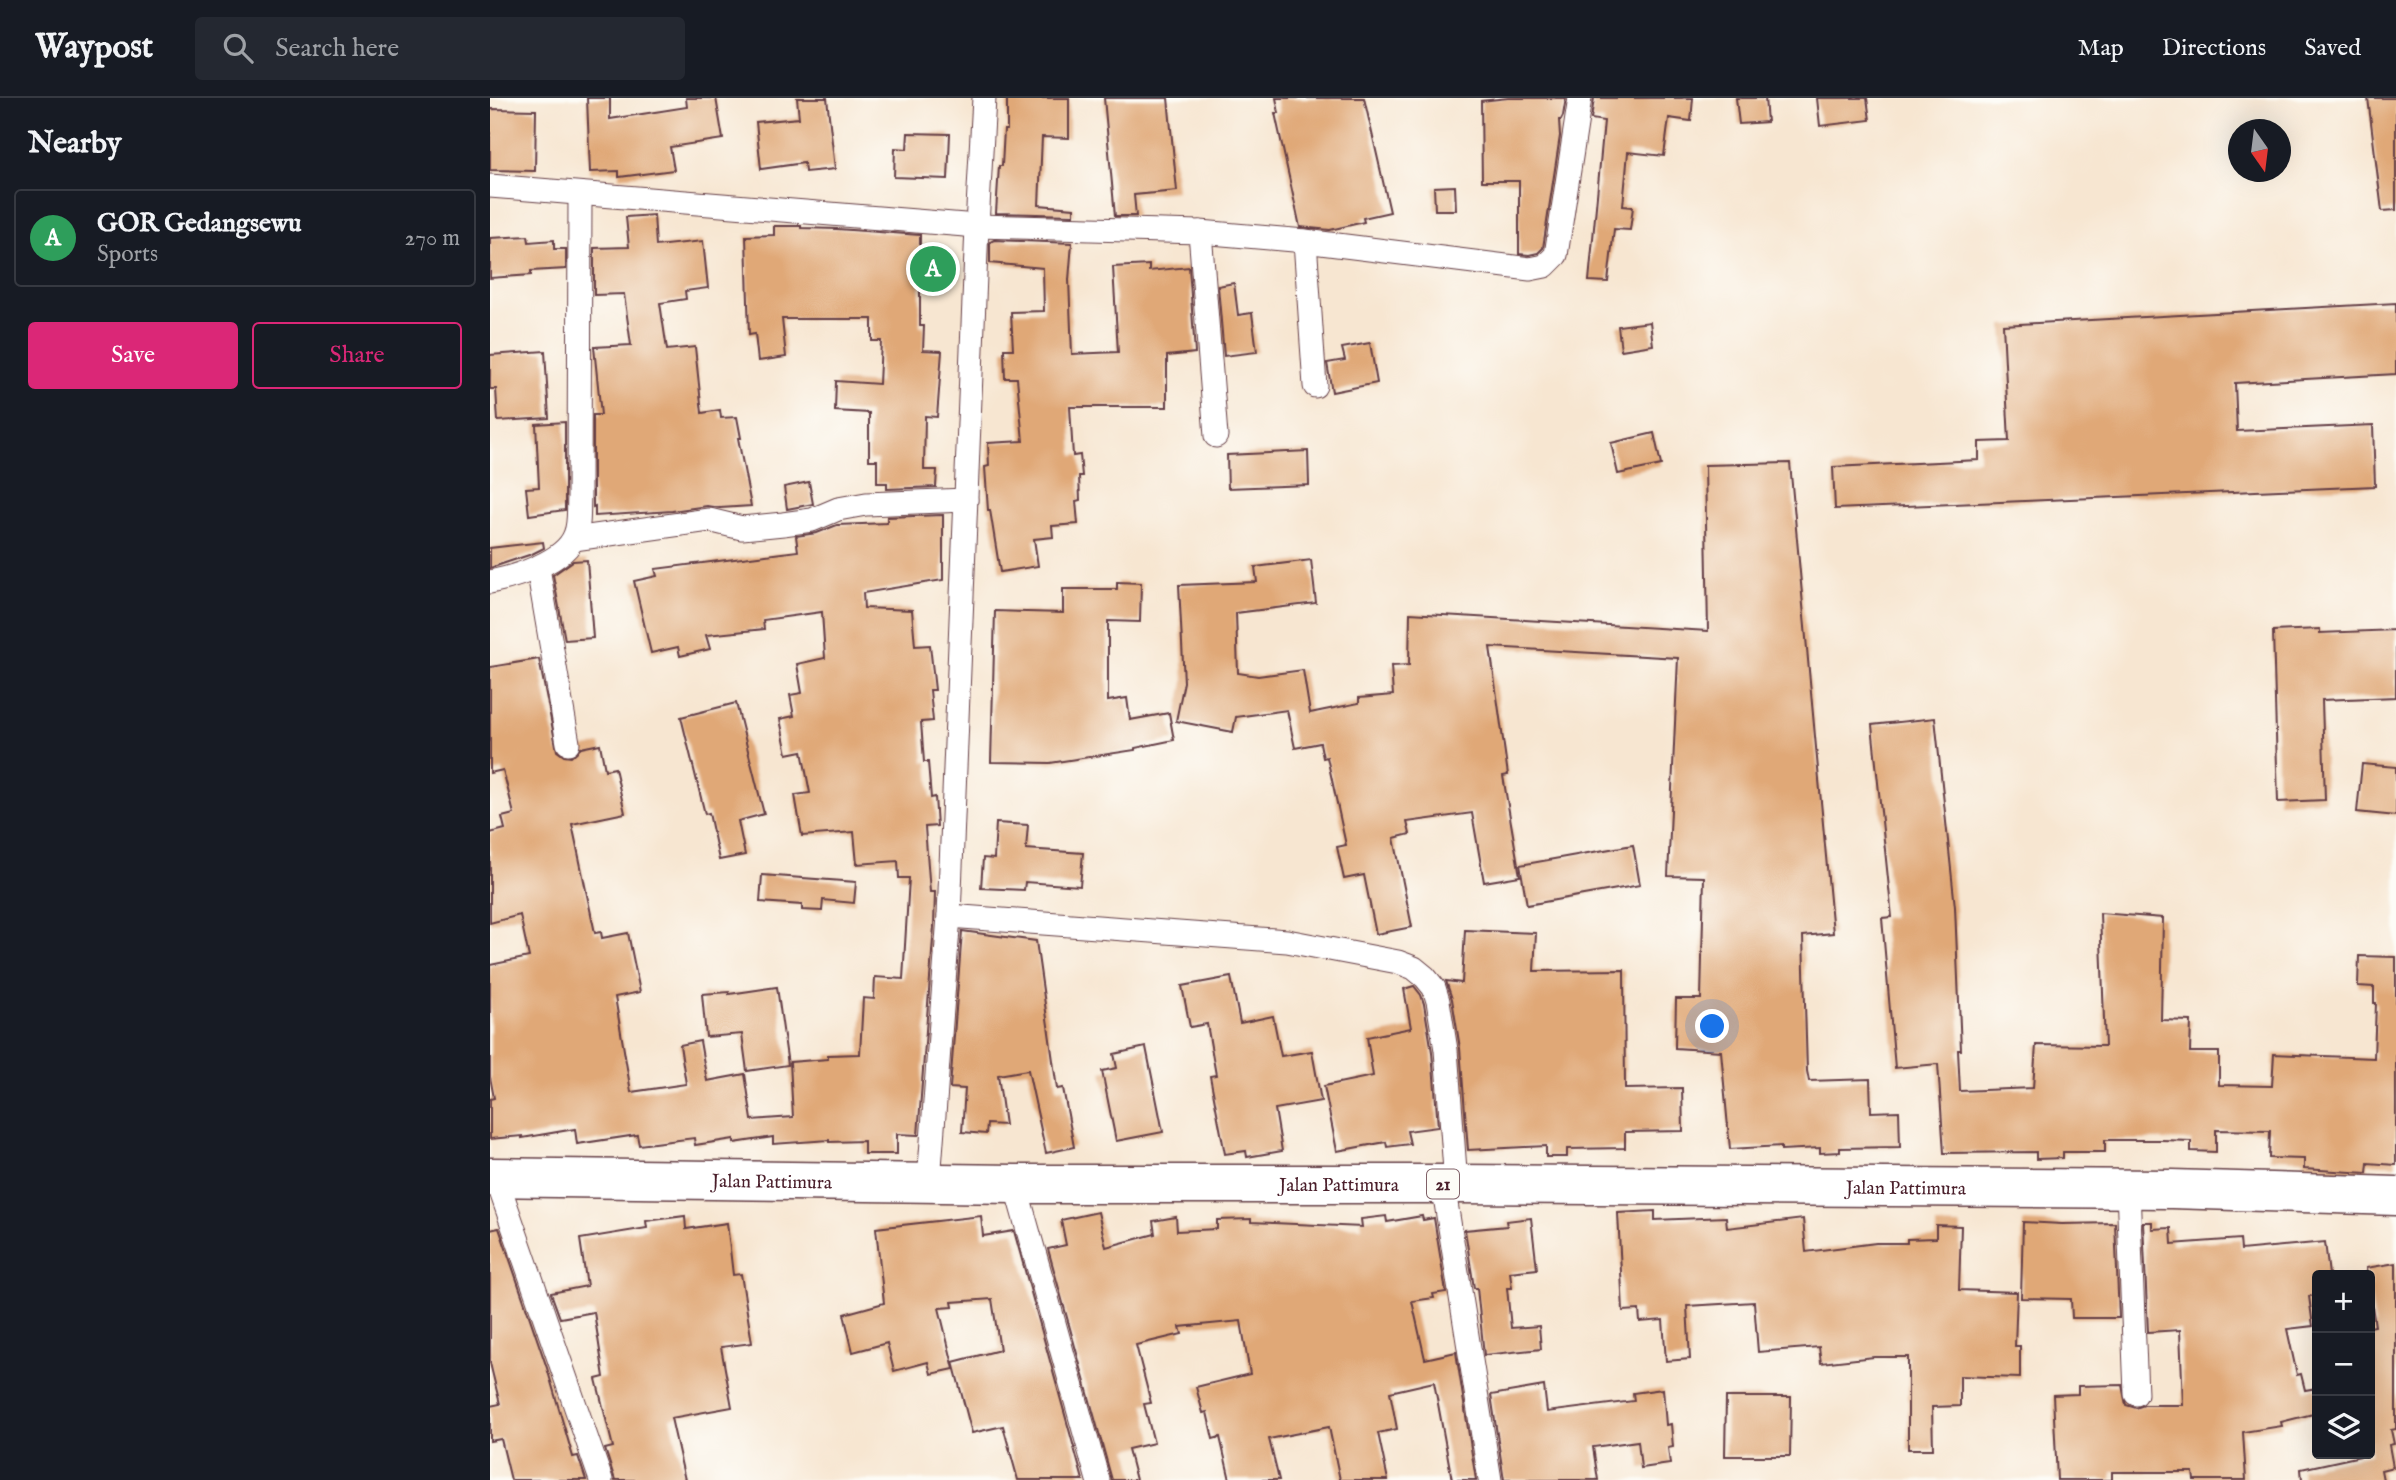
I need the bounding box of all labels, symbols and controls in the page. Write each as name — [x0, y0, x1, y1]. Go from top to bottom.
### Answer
search box — [195, 17, 685, 80]
text: Waypost — [35, 27, 153, 69]
icon: search — [219, 29, 257, 67]
text: Search here — [275, 32, 399, 65]
text: Map — [2078, 33, 2124, 64]
text: Directions — [2162, 33, 2266, 64]
text: Saved — [2304, 33, 2361, 64]
north arrow — [2228, 119, 2291, 182]
text: Nearby — [28, 125, 121, 163]
text: GOR Gedangsewu — [97, 207, 302, 240]
text: A — [45, 224, 61, 253]
text: 270 m — [405, 224, 460, 253]
text: Sports — [97, 240, 158, 269]
pin: A — [910, 243, 956, 295]
button: Save — [28, 322, 238, 389]
button: Share — [252, 322, 462, 389]
your location — [1695, 1009, 1729, 1043]
street label: Jalan Pattimura — [710, 1170, 833, 1196]
road number: 21 — [1427, 1170, 1459, 1198]
street label: Jalan Pattimura — [1277, 1174, 1400, 1198]
street label: Jalan Pattimura — [1844, 1177, 1967, 1202]
map controls — [2312, 1270, 2375, 1459]
button: + — [2312, 1270, 2375, 1333]
button: − — [2312, 1333, 2375, 1396]
button: layers — [2312, 1396, 2375, 1459]

